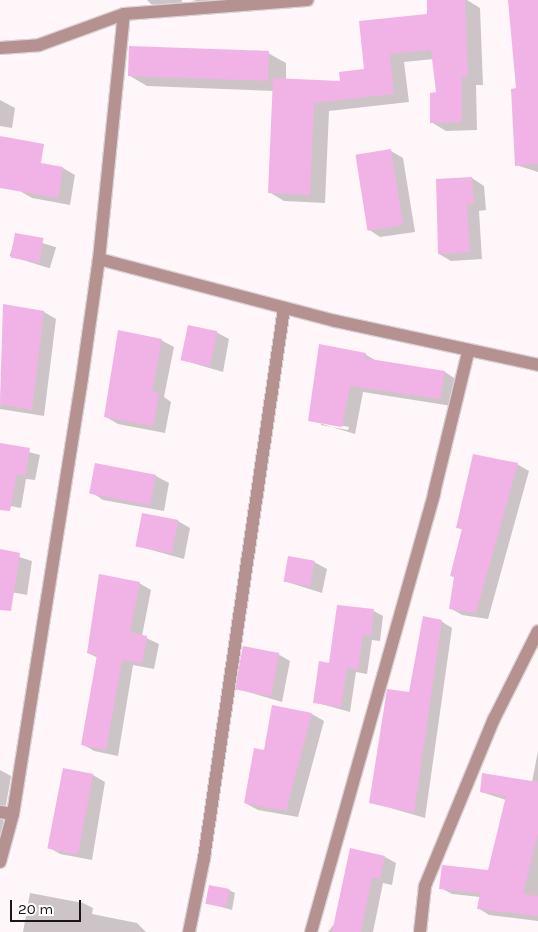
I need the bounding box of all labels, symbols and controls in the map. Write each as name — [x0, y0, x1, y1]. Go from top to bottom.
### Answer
scale bar — [12, 890, 84, 922]
text: 20 m — [18, 900, 53, 918]

